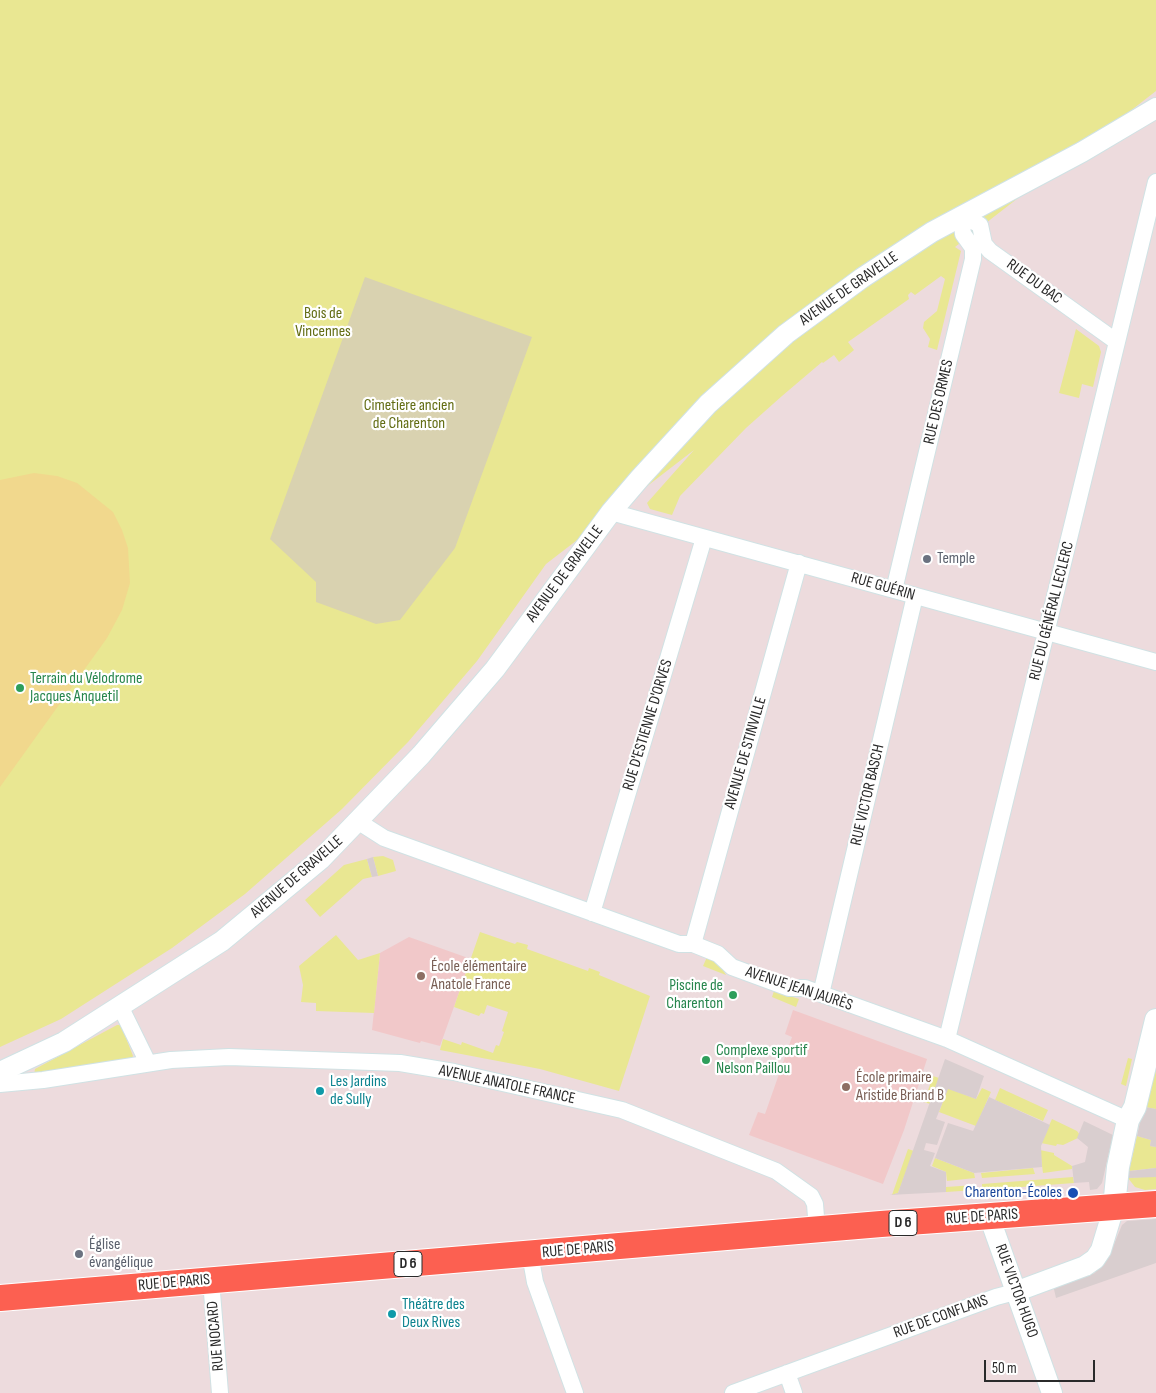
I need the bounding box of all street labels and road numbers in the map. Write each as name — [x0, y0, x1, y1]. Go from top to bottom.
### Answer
street label: AVENUE DE GRAVELLE — [796, 248, 902, 330]
street label: RUE DU BAC — [1002, 255, 1066, 309]
street label: RUE DES ORMES — [920, 358, 958, 446]
street label: AVENUE DE GRAVELLE — [522, 522, 608, 626]
street label: RUE DU GÉNÉRAL LECLERC — [1025, 540, 1079, 682]
street label: RUE GUÉRIN — [849, 569, 917, 605]
street label: RUE D'ESTIENNE D'ORVES — [619, 657, 677, 793]
street label: AVENUE DE STINVILLE — [721, 695, 771, 811]
street label: RUE VICTOR BASCH — [847, 743, 889, 847]
street label: AVENUE DE GRAVELLE — [247, 832, 347, 922]
street label: AVENUE JEAN JAURÈS — [743, 963, 855, 1015]
street label: AVENUE ANATOLE FRANCE — [437, 1061, 577, 1109]
street label: RUE DE PARIS — [945, 1205, 1019, 1229]
road number: D 6 — [889, 1210, 917, 1236]
street label: RUE DE PARIS — [541, 1237, 615, 1263]
street label: RUE VICTOR HUGO — [990, 1241, 1042, 1341]
road number: D 6 — [394, 1252, 422, 1276]
street label: RUE DE PARIS — [137, 1270, 211, 1296]
street label: RUE DE CONFLANS — [891, 1291, 991, 1343]
street label: RUE NOCARD — [203, 1300, 229, 1372]

